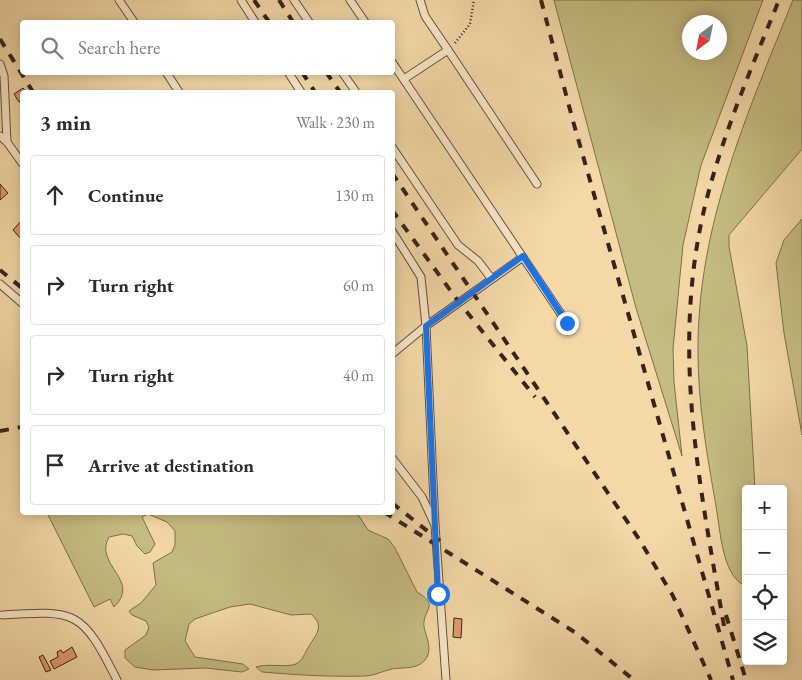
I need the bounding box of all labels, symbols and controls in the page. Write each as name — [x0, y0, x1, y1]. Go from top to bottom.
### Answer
north arrow — [682, 15, 727, 60]
search box — [20, 20, 395, 75]
icon: search — [38, 34, 66, 62]
text: Search here — [78, 35, 160, 60]
text: 3 min — [40, 109, 91, 136]
text: Walk · 230 m — [296, 112, 375, 133]
icon: ahead — [41, 181, 69, 209]
text: Continue — [88, 183, 163, 208]
text: 130 m — [335, 185, 374, 206]
icon: right — [41, 271, 69, 299]
text: Turn right — [88, 273, 174, 298]
text: 60 m — [343, 275, 374, 296]
route end — [556, 312, 579, 335]
icon: right — [41, 361, 69, 389]
text: Turn right — [88, 363, 174, 388]
text: 40 m — [343, 365, 374, 386]
icon: arrive — [41, 451, 69, 479]
text: Arrive at destination — [88, 453, 254, 478]
map controls — [742, 485, 787, 665]
button: + — [742, 485, 787, 530]
button: − — [742, 530, 787, 575]
button: locate — [742, 575, 787, 620]
route start — [427, 583, 450, 606]
button: layers — [742, 620, 787, 665]

